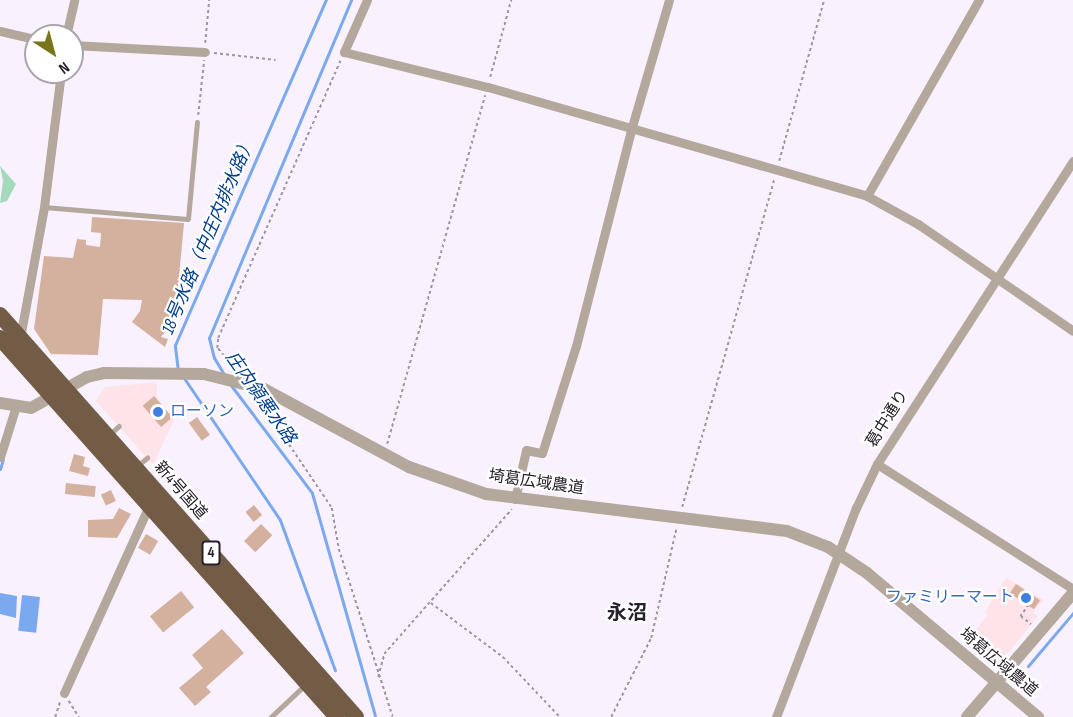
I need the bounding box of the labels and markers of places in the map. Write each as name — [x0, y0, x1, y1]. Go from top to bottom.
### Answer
place label: ローソン — [170, 402, 234, 422]
marker: ローソン — [151, 405, 165, 419]
place label: ファミリーマート — [886, 588, 1014, 608]
marker: ファミリーマート — [1019, 591, 1033, 605]

